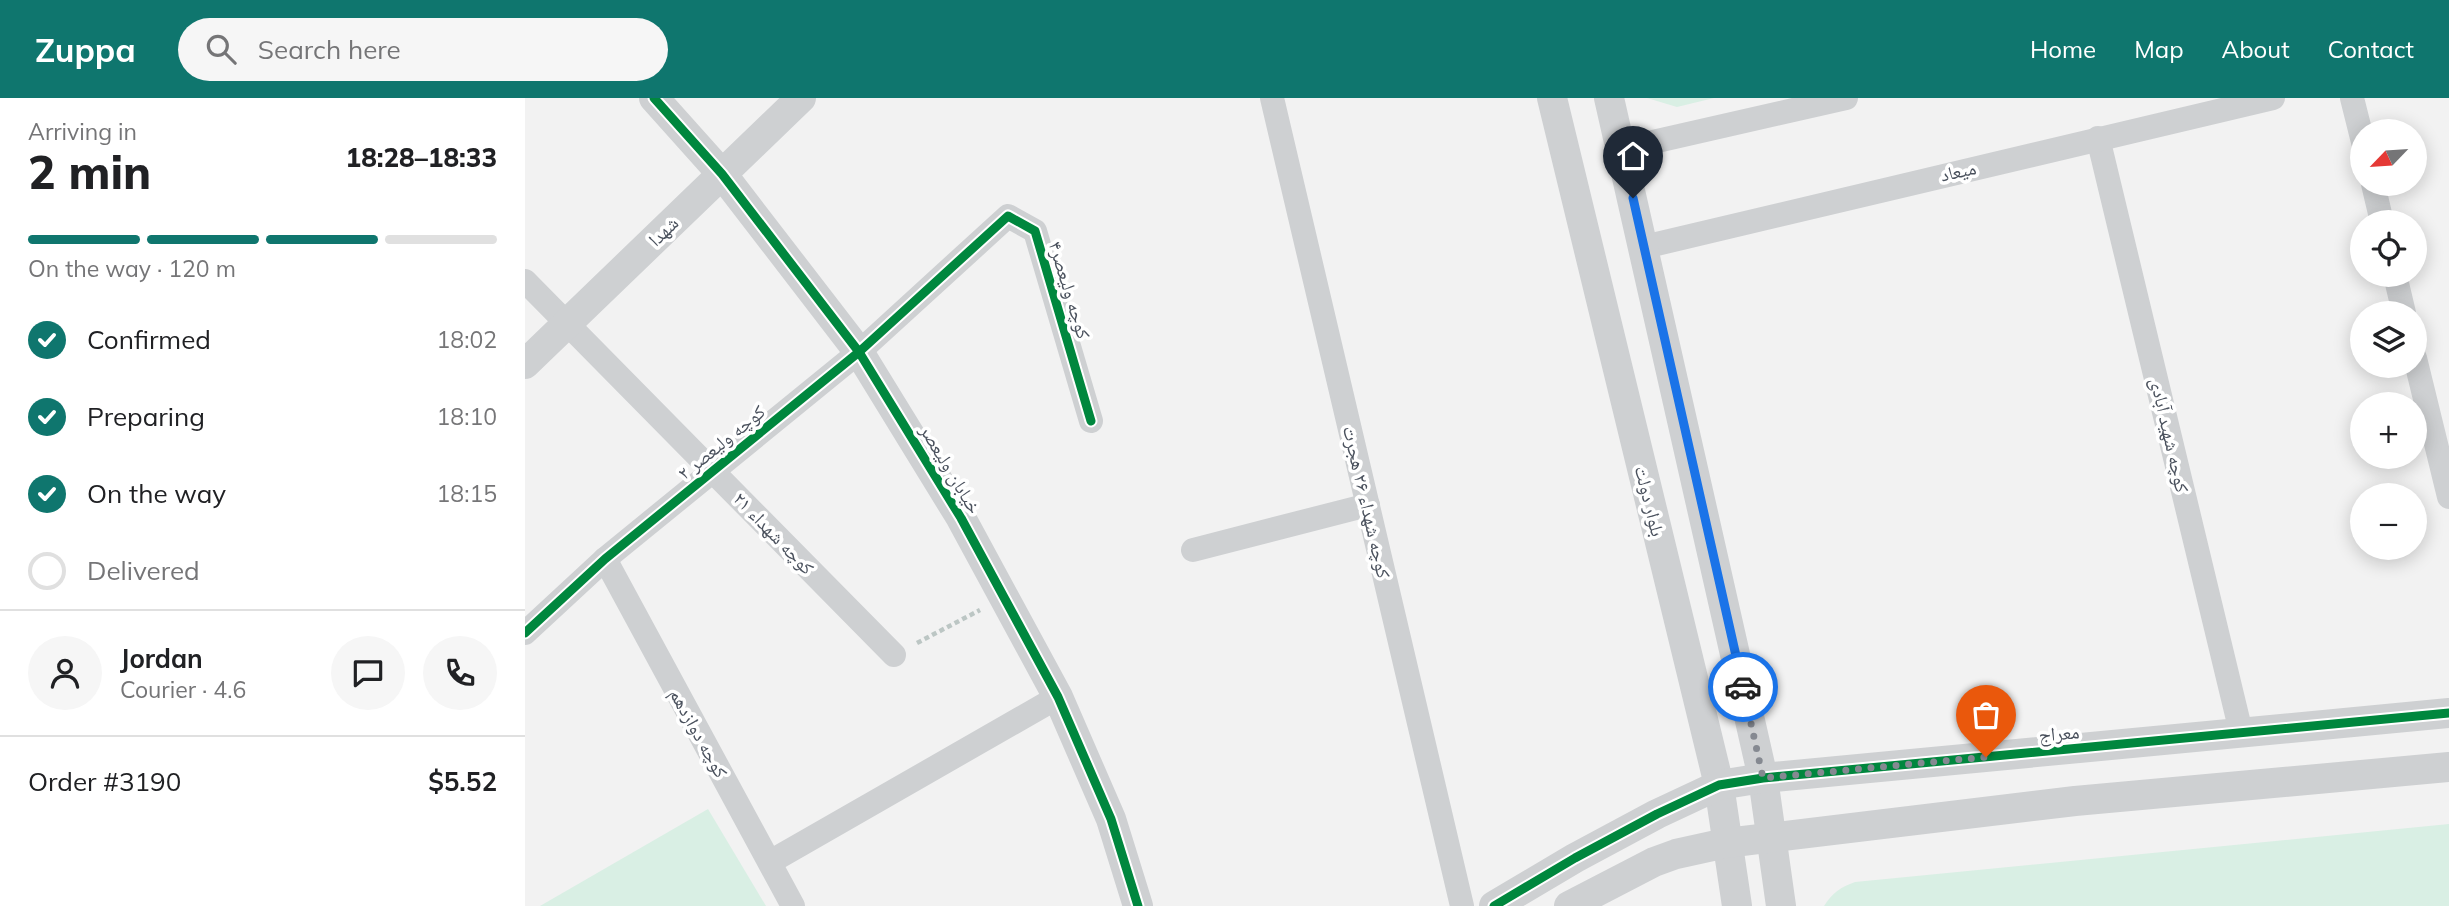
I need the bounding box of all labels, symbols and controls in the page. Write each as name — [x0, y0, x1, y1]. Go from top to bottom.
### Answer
search box — [178, 18, 668, 81]
text: Zuppa — [35, 29, 136, 70]
icon: search — [202, 30, 240, 68]
text: Search here — [258, 33, 401, 66]
text: Home — [2030, 34, 2096, 64]
text: Map — [2134, 34, 2184, 64]
text: About — [2222, 34, 2290, 64]
text: Contact — [2328, 34, 2414, 64]
text: Arriving in — [28, 117, 137, 146]
north arrow — [2350, 119, 2427, 196]
map controls — [2350, 119, 2427, 560]
pin — [1603, 126, 1663, 198]
icon: home — [1614, 137, 1652, 175]
text: 18:28–18:33 — [346, 141, 497, 174]
text: 2 min — [28, 143, 151, 201]
street label: میعاد — [1938, 155, 1978, 187]
button: locate — [2350, 210, 2427, 287]
street label: شهدا — [643, 211, 683, 251]
street label: کوچه ولیعصر۴ — [1044, 238, 1096, 342]
text: On the way · 120 m — [28, 254, 236, 283]
button: layers — [2350, 301, 2427, 378]
icon: check — [28, 321, 66, 359]
text: Confirmed — [87, 323, 211, 356]
text: 18:02 — [437, 325, 497, 354]
street label: کوچه شهید آبادی — [2145, 375, 2195, 495]
button: + — [2350, 392, 2427, 469]
icon: check — [28, 398, 66, 436]
street label: کوچه ولیعصر ۲ — [672, 399, 770, 485]
text: Preparing — [87, 400, 205, 433]
text: 18:10 — [437, 402, 497, 431]
street label: خیابان ولیعصر — [914, 419, 987, 518]
street label: کوچه شهداء ۲۶ هجرت — [1338, 423, 1396, 581]
street label: بلوار دولت — [1630, 463, 1670, 539]
icon: check — [28, 475, 66, 513]
text: On the way — [87, 477, 226, 510]
text: 18:15 — [437, 479, 497, 508]
button: − — [2350, 483, 2427, 560]
street label: کوچه شهداء ۲۱ — [729, 487, 820, 580]
text: Delivered — [87, 554, 200, 587]
button: person — [28, 636, 102, 710]
button: chat — [331, 636, 405, 710]
button: phone — [423, 636, 497, 710]
text: Jordan — [120, 642, 203, 675]
courier — [1708, 652, 1778, 722]
icon: car — [1724, 668, 1762, 706]
text: Courier · 4.6 — [120, 675, 246, 704]
street label: کوچه دوازدهم — [664, 684, 733, 783]
pin — [1956, 685, 2016, 757]
icon: bag — [1967, 696, 2005, 734]
street label: معراج — [2038, 719, 2080, 747]
text: Order #3190 — [28, 765, 181, 798]
text: $5.52 — [428, 765, 497, 798]

